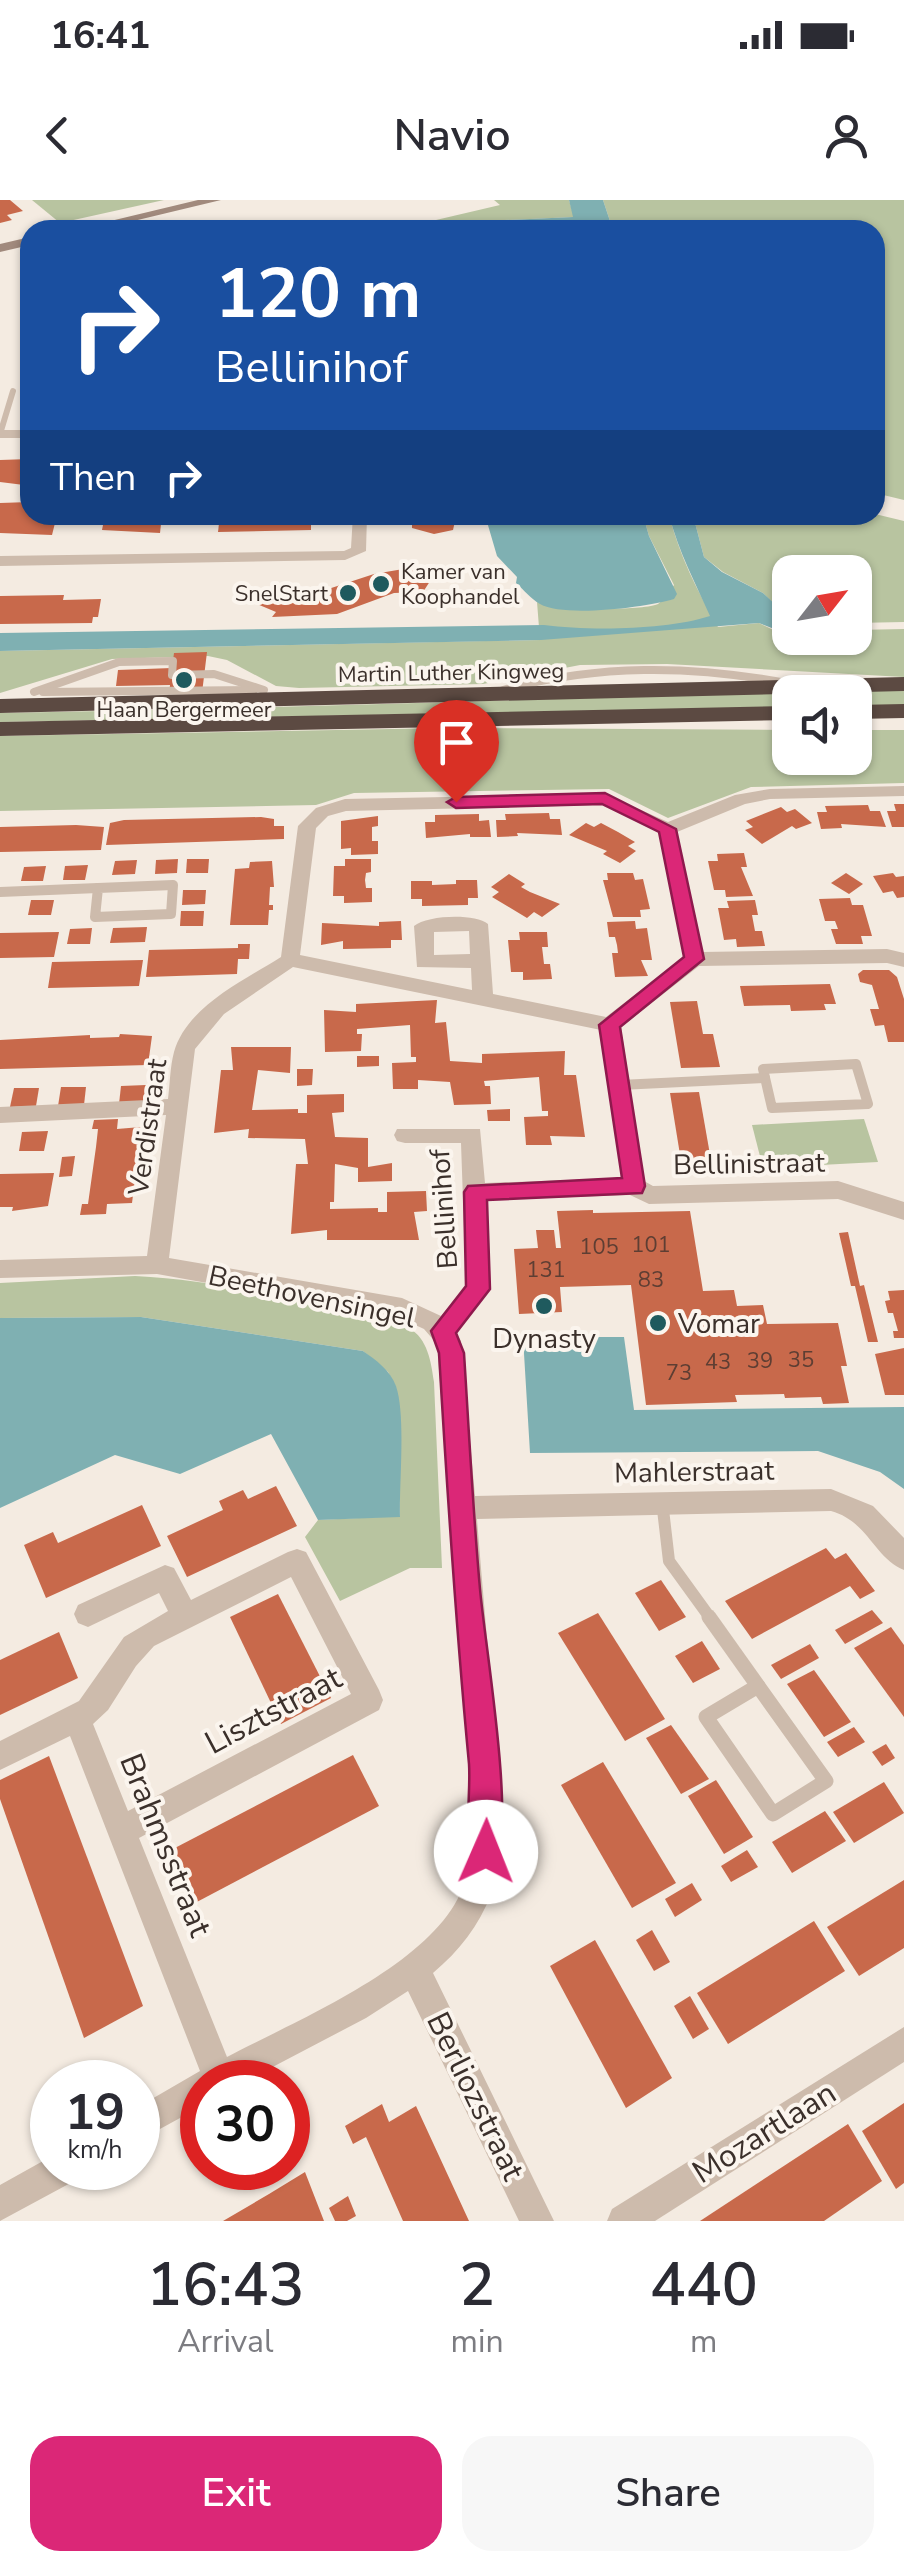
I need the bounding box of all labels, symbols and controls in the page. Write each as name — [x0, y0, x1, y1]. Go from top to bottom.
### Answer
text: 16:41 — [50, 10, 151, 61]
text: Navio — [393, 105, 511, 166]
icon: back — [30, 108, 85, 163]
icon: person — [819, 108, 874, 163]
text: 120 m — [215, 246, 421, 342]
icon: right — [50, 260, 180, 390]
text: Bellinihof — [215, 337, 408, 398]
icon: right — [156, 450, 211, 505]
text: Then — [50, 452, 136, 503]
north arrow — [772, 555, 872, 655]
map controls — [772, 555, 872, 775]
place label: Kamer van Koophandel — [401, 557, 520, 612]
marker: Kamer van Koophandel — [370, 573, 392, 595]
place label: SnelStart — [235, 579, 328, 609]
marker: SnelStart — [337, 582, 359, 604]
street label: Martin Luther Kingweg — [337, 656, 565, 690]
marker: Haan Bergermeer — [173, 669, 195, 691]
button: sound — [772, 675, 872, 775]
place label: Haan Bergermeer — [96, 695, 272, 725]
pin — [414, 700, 499, 803]
icon: arrive — [429, 715, 484, 770]
street label: Verdistraat — [119, 1056, 176, 1199]
street label: Bellinistraat — [673, 1144, 825, 1184]
street label: Bellinihof — [421, 1147, 467, 1270]
house number: 101 — [631, 1230, 671, 1260]
house number: 105 — [579, 1232, 619, 1262]
house number: 131 — [526, 1255, 566, 1285]
street label: Beethovensingel — [205, 1257, 419, 1338]
house number: 83 — [638, 1265, 664, 1295]
marker: Dynasty — [533, 1295, 555, 1317]
place label: Vomar — [677, 1305, 760, 1343]
marker: Vomar — [647, 1312, 669, 1334]
place label: Dynasty — [492, 1320, 596, 1358]
house number: 35 — [788, 1345, 814, 1375]
house number: 39 — [747, 1346, 773, 1376]
house number: 43 — [705, 1347, 731, 1377]
house number: 73 — [666, 1358, 692, 1388]
street label: Mahlerstraat — [614, 1452, 775, 1492]
street label: Lisztstraat — [197, 1656, 350, 1764]
street label: Brahmsstraat — [109, 1747, 222, 1944]
position arrow — [434, 1800, 538, 1904]
street label: Berliozstraat — [416, 2005, 535, 2188]
speed limit sign: 30 — [180, 2060, 310, 2190]
street label: Mozartlaan — [684, 2071, 844, 2193]
text: 19 — [65, 2078, 125, 2147]
text: km/h — [67, 2133, 123, 2167]
text: 16:43 — [146, 2244, 304, 2326]
text: 2 — [459, 2244, 495, 2326]
text: 440 — [650, 2244, 758, 2326]
text: Arrival — [177, 2320, 273, 2363]
text: min — [451, 2320, 504, 2363]
text: m — [690, 2320, 718, 2363]
button: Exit — [30, 2436, 442, 2551]
button: Share — [462, 2436, 874, 2551]

